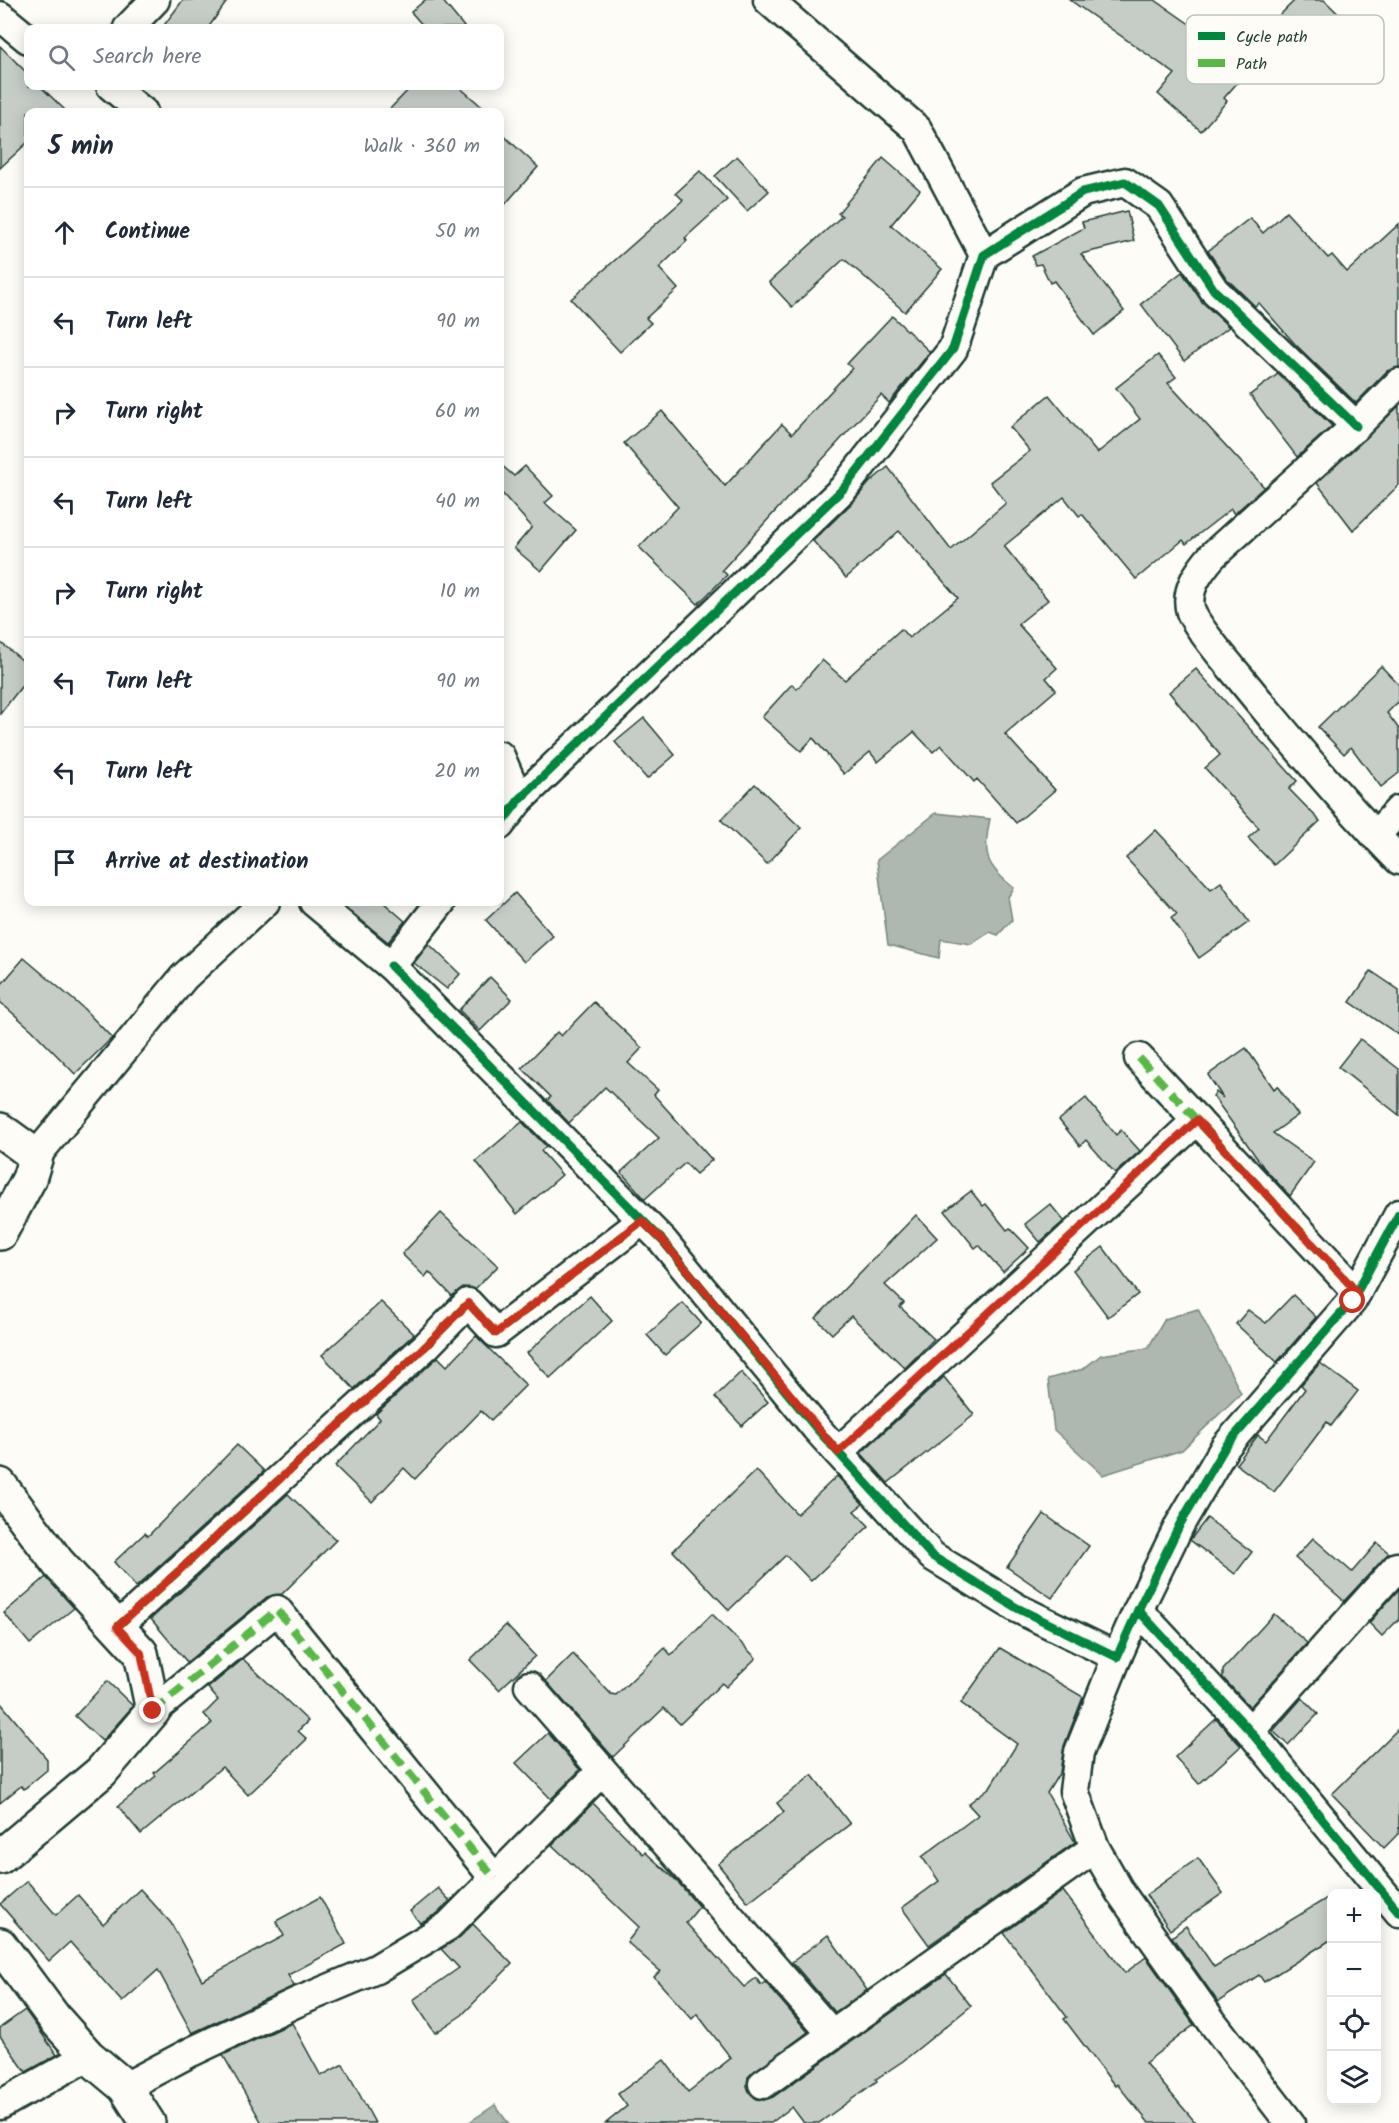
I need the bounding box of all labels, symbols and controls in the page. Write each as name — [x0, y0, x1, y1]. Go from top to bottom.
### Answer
legend — [1186, 15, 1384, 84]
search box — [24, 24, 504, 90]
text: Cycle path — [1236, 25, 1308, 50]
text: Search here — [93, 40, 201, 75]
icon: search — [45, 41, 78, 74]
text: Path — [1236, 52, 1267, 77]
text: 5 min — [48, 126, 114, 168]
text: Walk · 360 m — [363, 131, 480, 163]
text: Continue — [105, 215, 190, 250]
icon: ahead — [48, 216, 81, 249]
text: 50 m — [435, 216, 480, 248]
text: Turn left — [105, 305, 192, 340]
icon: left — [48, 306, 81, 339]
text: 90 m — [436, 306, 480, 338]
text: Turn right — [105, 395, 203, 430]
icon: right — [48, 396, 81, 429]
text: 60 m — [435, 396, 480, 428]
text: Turn left — [105, 485, 192, 520]
icon: left — [48, 486, 81, 519]
text: 40 m — [435, 486, 480, 518]
text: Turn right — [105, 575, 203, 610]
icon: right — [48, 576, 81, 609]
text: 10 m — [440, 576, 480, 608]
text: Turn left — [105, 665, 192, 700]
icon: left — [48, 666, 81, 699]
text: 90 m — [436, 666, 480, 698]
text: Turn left — [105, 755, 192, 790]
icon: left — [48, 756, 81, 789]
text: 20 m — [434, 756, 480, 788]
text: Arrive at destination — [105, 845, 308, 880]
icon: arrive — [48, 846, 81, 879]
route start — [1339, 1287, 1365, 1313]
route end — [139, 1697, 165, 1723]
map controls — [1327, 1889, 1381, 2105]
button: + — [1327, 1889, 1381, 1943]
button: − — [1327, 1943, 1381, 1997]
button: locate — [1327, 1997, 1381, 2051]
button: layers — [1327, 2051, 1381, 2105]

